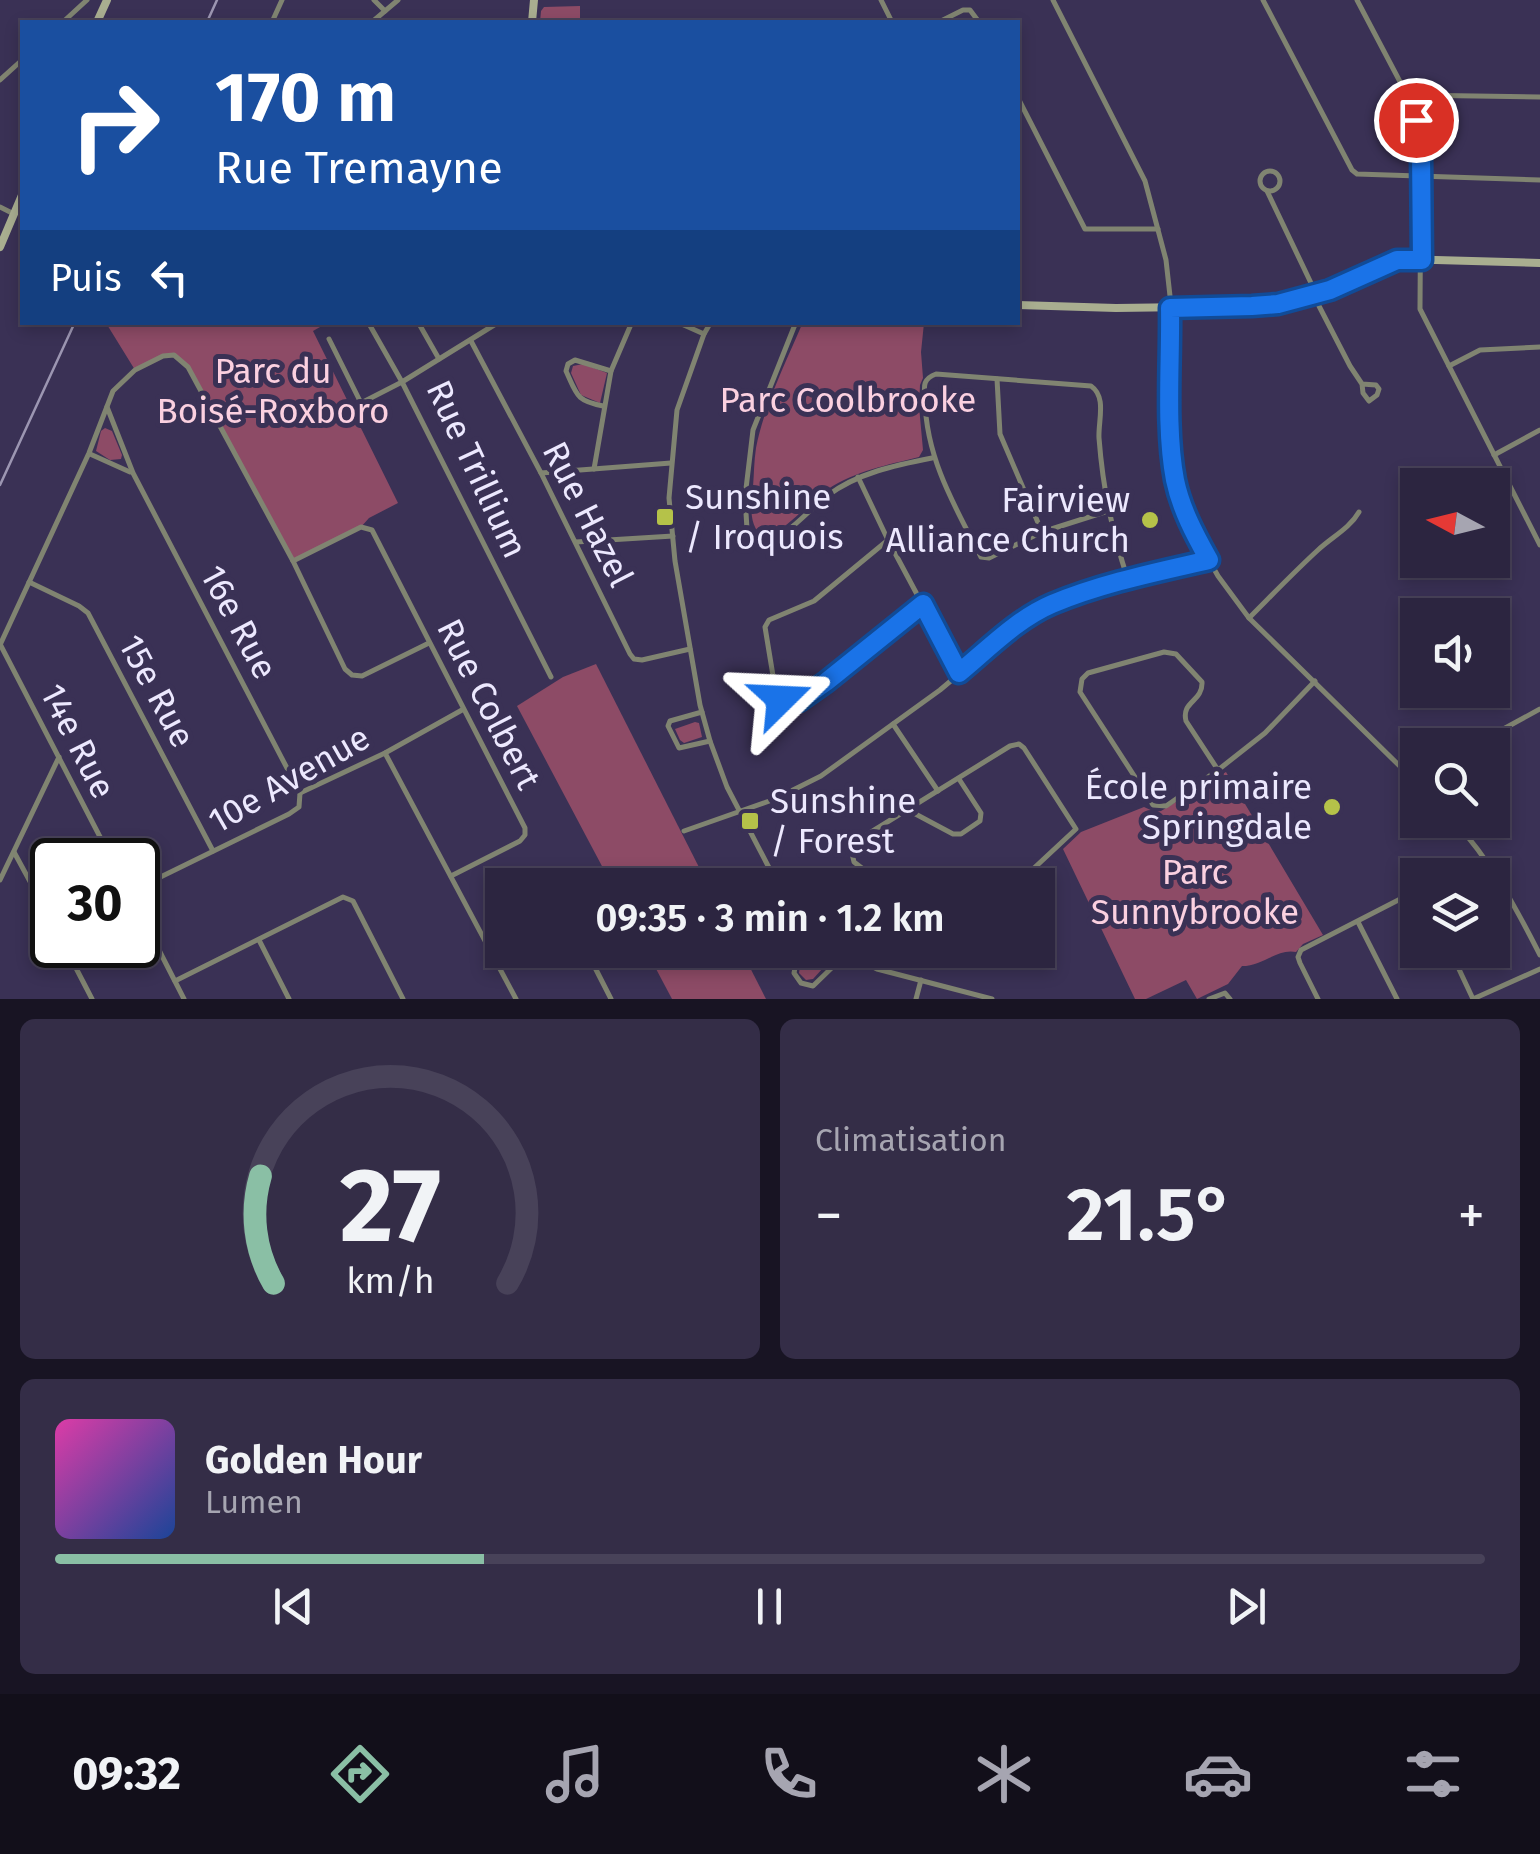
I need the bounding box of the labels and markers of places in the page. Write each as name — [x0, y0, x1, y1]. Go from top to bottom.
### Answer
pin — [1374, 78, 1459, 163]
place label: Sunshine / Iroquois — [685, 476, 844, 558]
place label: Fairview Alliance Church — [886, 479, 1130, 561]
marker: Sunshine / Iroquois — [654, 506, 676, 528]
marker: Fairview Alliance Church — [1139, 509, 1161, 531]
place label: École primaire Springdale — [1084, 766, 1312, 848]
place label: Sunshine / Forest — [770, 780, 916, 862]
marker: École primaire Springdale — [1321, 796, 1343, 818]
marker: Sunshine / Forest — [739, 810, 761, 832]

